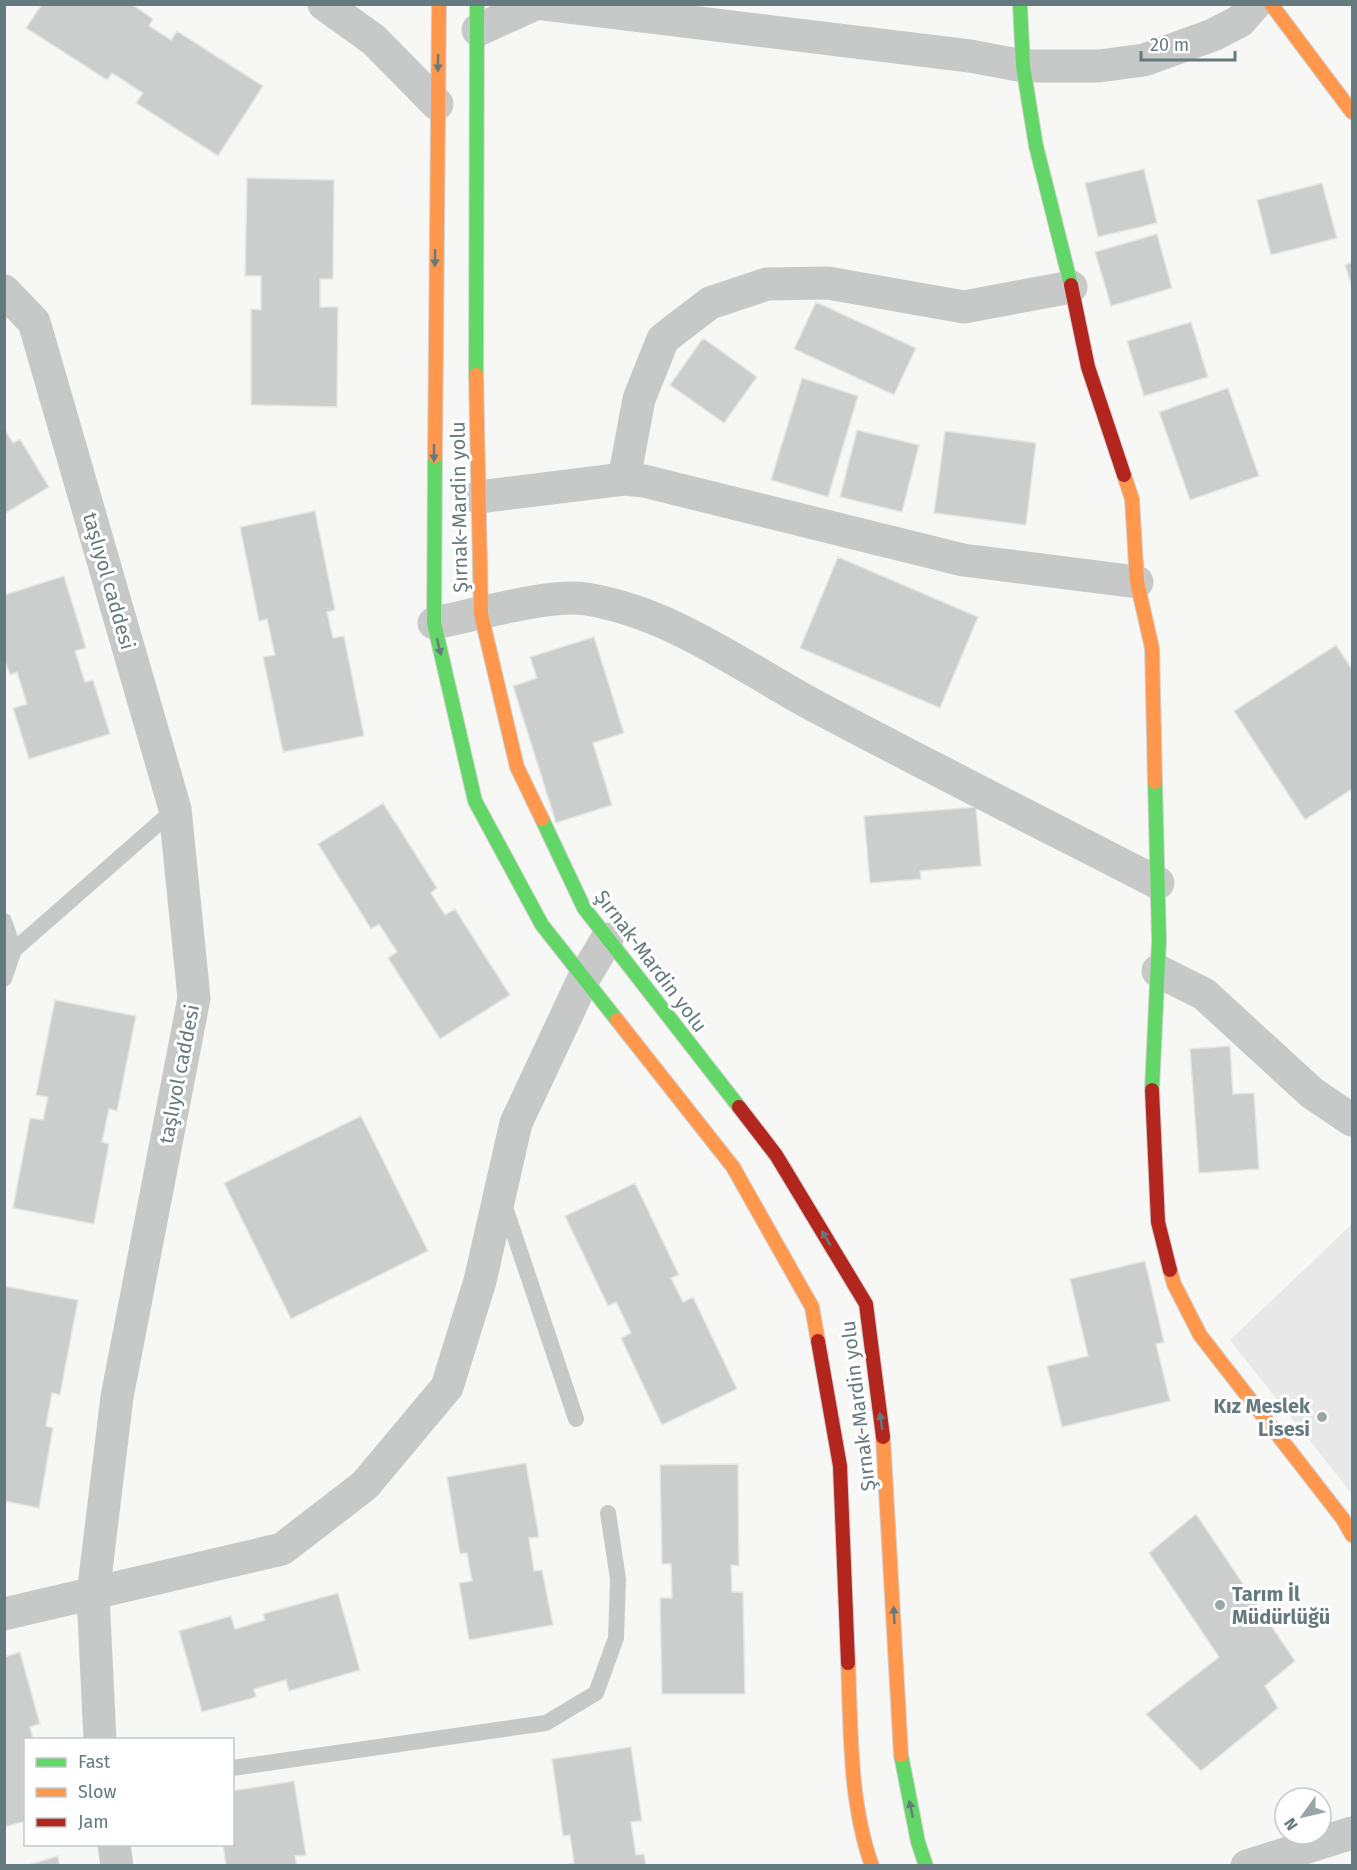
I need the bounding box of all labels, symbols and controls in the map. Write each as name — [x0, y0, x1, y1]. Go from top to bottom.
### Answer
scale bar — [1141, 24, 1236, 62]
text: 20 m — [1150, 34, 1189, 56]
one-way arrow — [433, 53, 443, 72]
one-way arrow — [430, 248, 440, 267]
street label: Şırnak-Mardin yolu — [446, 421, 473, 593]
one-way arrow — [429, 443, 439, 462]
street label: taşlıyol caddesi — [77, 510, 140, 652]
one-way arrow — [435, 638, 445, 657]
street label: Şırnak-Mardin yolu — [589, 885, 712, 1037]
street label: taşlıyol caddesi — [154, 1002, 205, 1146]
one-way arrow — [821, 1229, 831, 1246]
street label: Şırnak-Mardin yolu — [836, 1319, 881, 1493]
place label: Kız Meslek Lisesi — [1213, 1394, 1311, 1441]
marker: Kız Meslek Lisesi — [1315, 1410, 1329, 1424]
one-way arrow — [877, 1411, 886, 1430]
place label: Tarım İl Müdürlüğü — [1232, 1582, 1330, 1629]
marker: Tarım İl Müdürlüğü — [1213, 1598, 1227, 1612]
one-way arrow — [890, 1606, 899, 1625]
legend — [24, 1738, 234, 1846]
text: Fast — [78, 1751, 111, 1773]
text: Slow — [78, 1781, 117, 1803]
north arrow — [1273, 1786, 1333, 1846]
one-way arrow — [905, 1800, 915, 1818]
text: Jam — [78, 1811, 109, 1833]
text: N — [1280, 1814, 1302, 1834]

